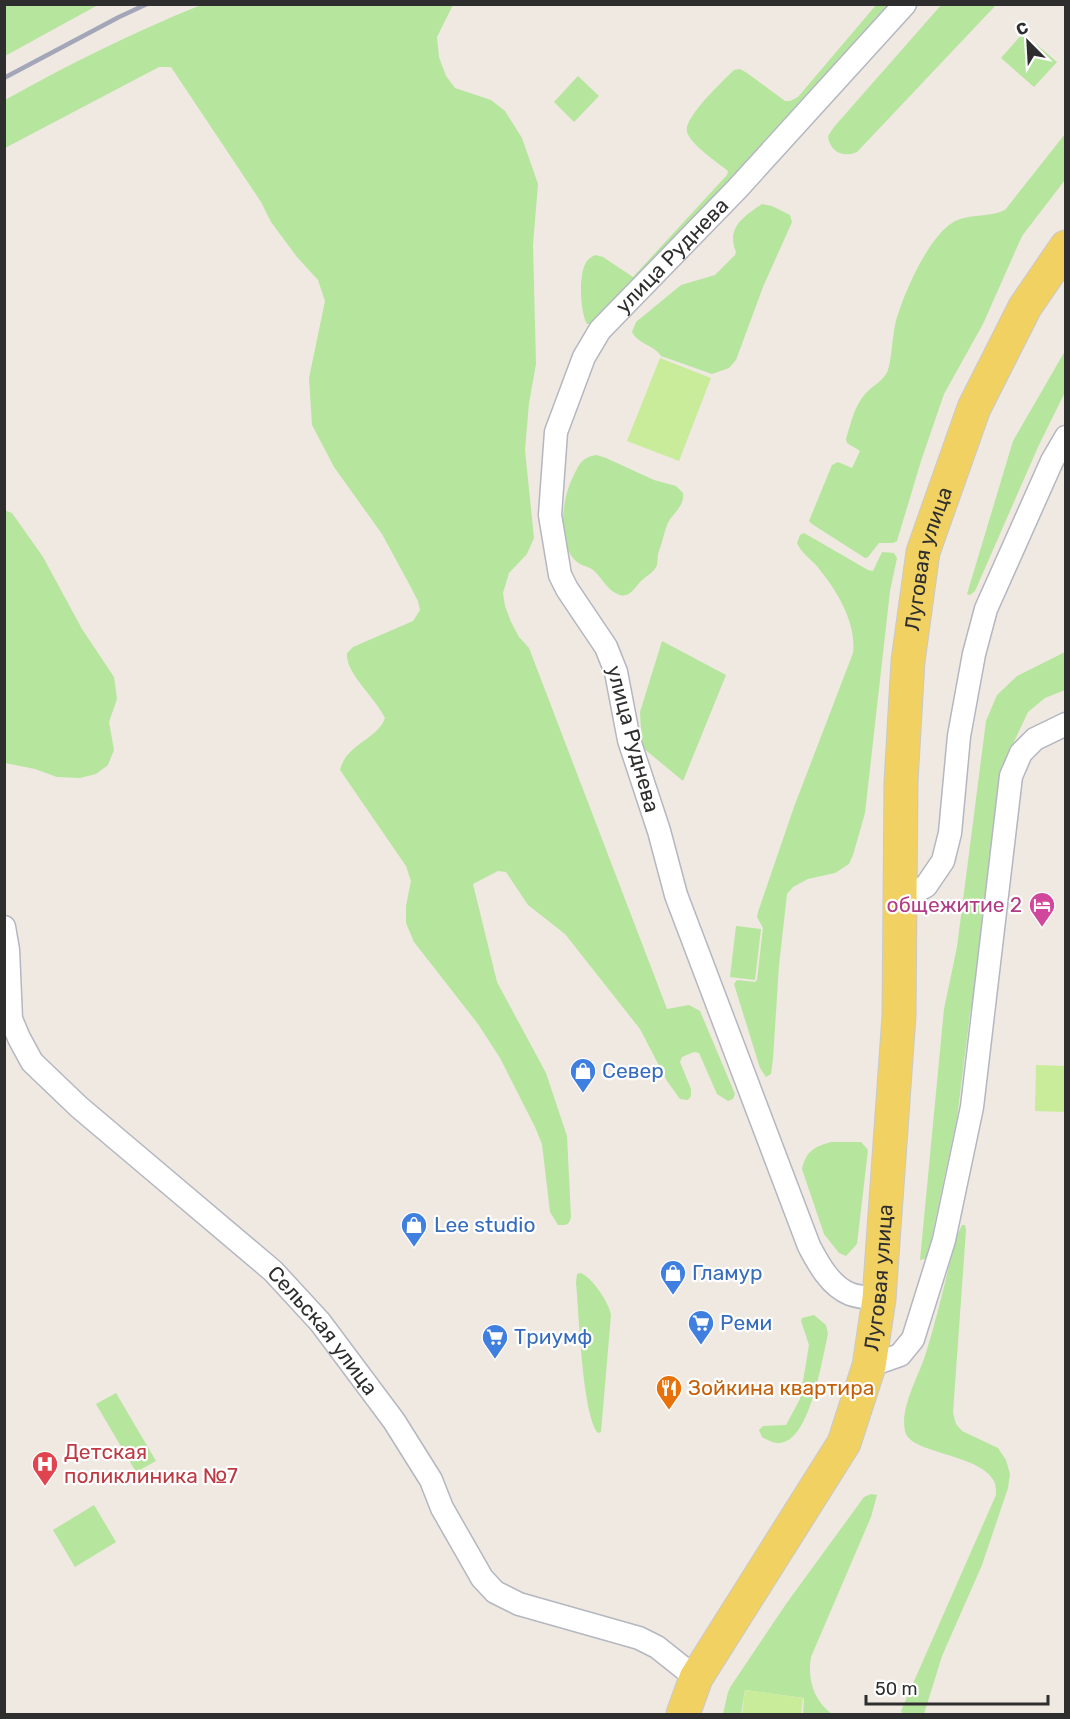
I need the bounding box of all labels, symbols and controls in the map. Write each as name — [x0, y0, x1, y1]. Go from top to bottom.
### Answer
north arrow — [998, 12, 1058, 72]
text: С — [1013, 18, 1031, 40]
street label: улица Руднева — [610, 192, 733, 318]
street label: Луговая улица — [899, 483, 957, 632]
street label: улица Руднева — [602, 663, 665, 815]
hotel icon: общежитие 2 — [1027, 890, 1057, 928]
place label: общежитие 2 — [887, 892, 1022, 917]
shop icon: Север — [568, 1056, 598, 1094]
place label: Север — [602, 1058, 664, 1083]
street label: Луговая улица — [858, 1203, 898, 1353]
shop icon: Lee studio — [399, 1210, 429, 1248]
place label: Lee studio — [434, 1212, 535, 1237]
shop icon: Гламур — [658, 1258, 688, 1296]
street label: Сельская улица — [263, 1260, 383, 1400]
place label: Гламур — [692, 1260, 763, 1285]
supermarket icon: Реми — [686, 1308, 716, 1346]
place label: Реми — [720, 1310, 772, 1335]
supermarket icon: Триумф — [480, 1322, 510, 1360]
place label: Триумф — [514, 1324, 592, 1349]
restaurant icon: Зойкина квартира — [654, 1373, 684, 1411]
place label: Зойкина квартира — [688, 1375, 874, 1400]
place label: Детская поликлиника №7 — [64, 1439, 238, 1488]
hospital icon: Детская поликлиника №7 — [30, 1449, 60, 1487]
scale bar — [866, 1668, 1048, 1706]
text: 50 m — [875, 1678, 918, 1700]

